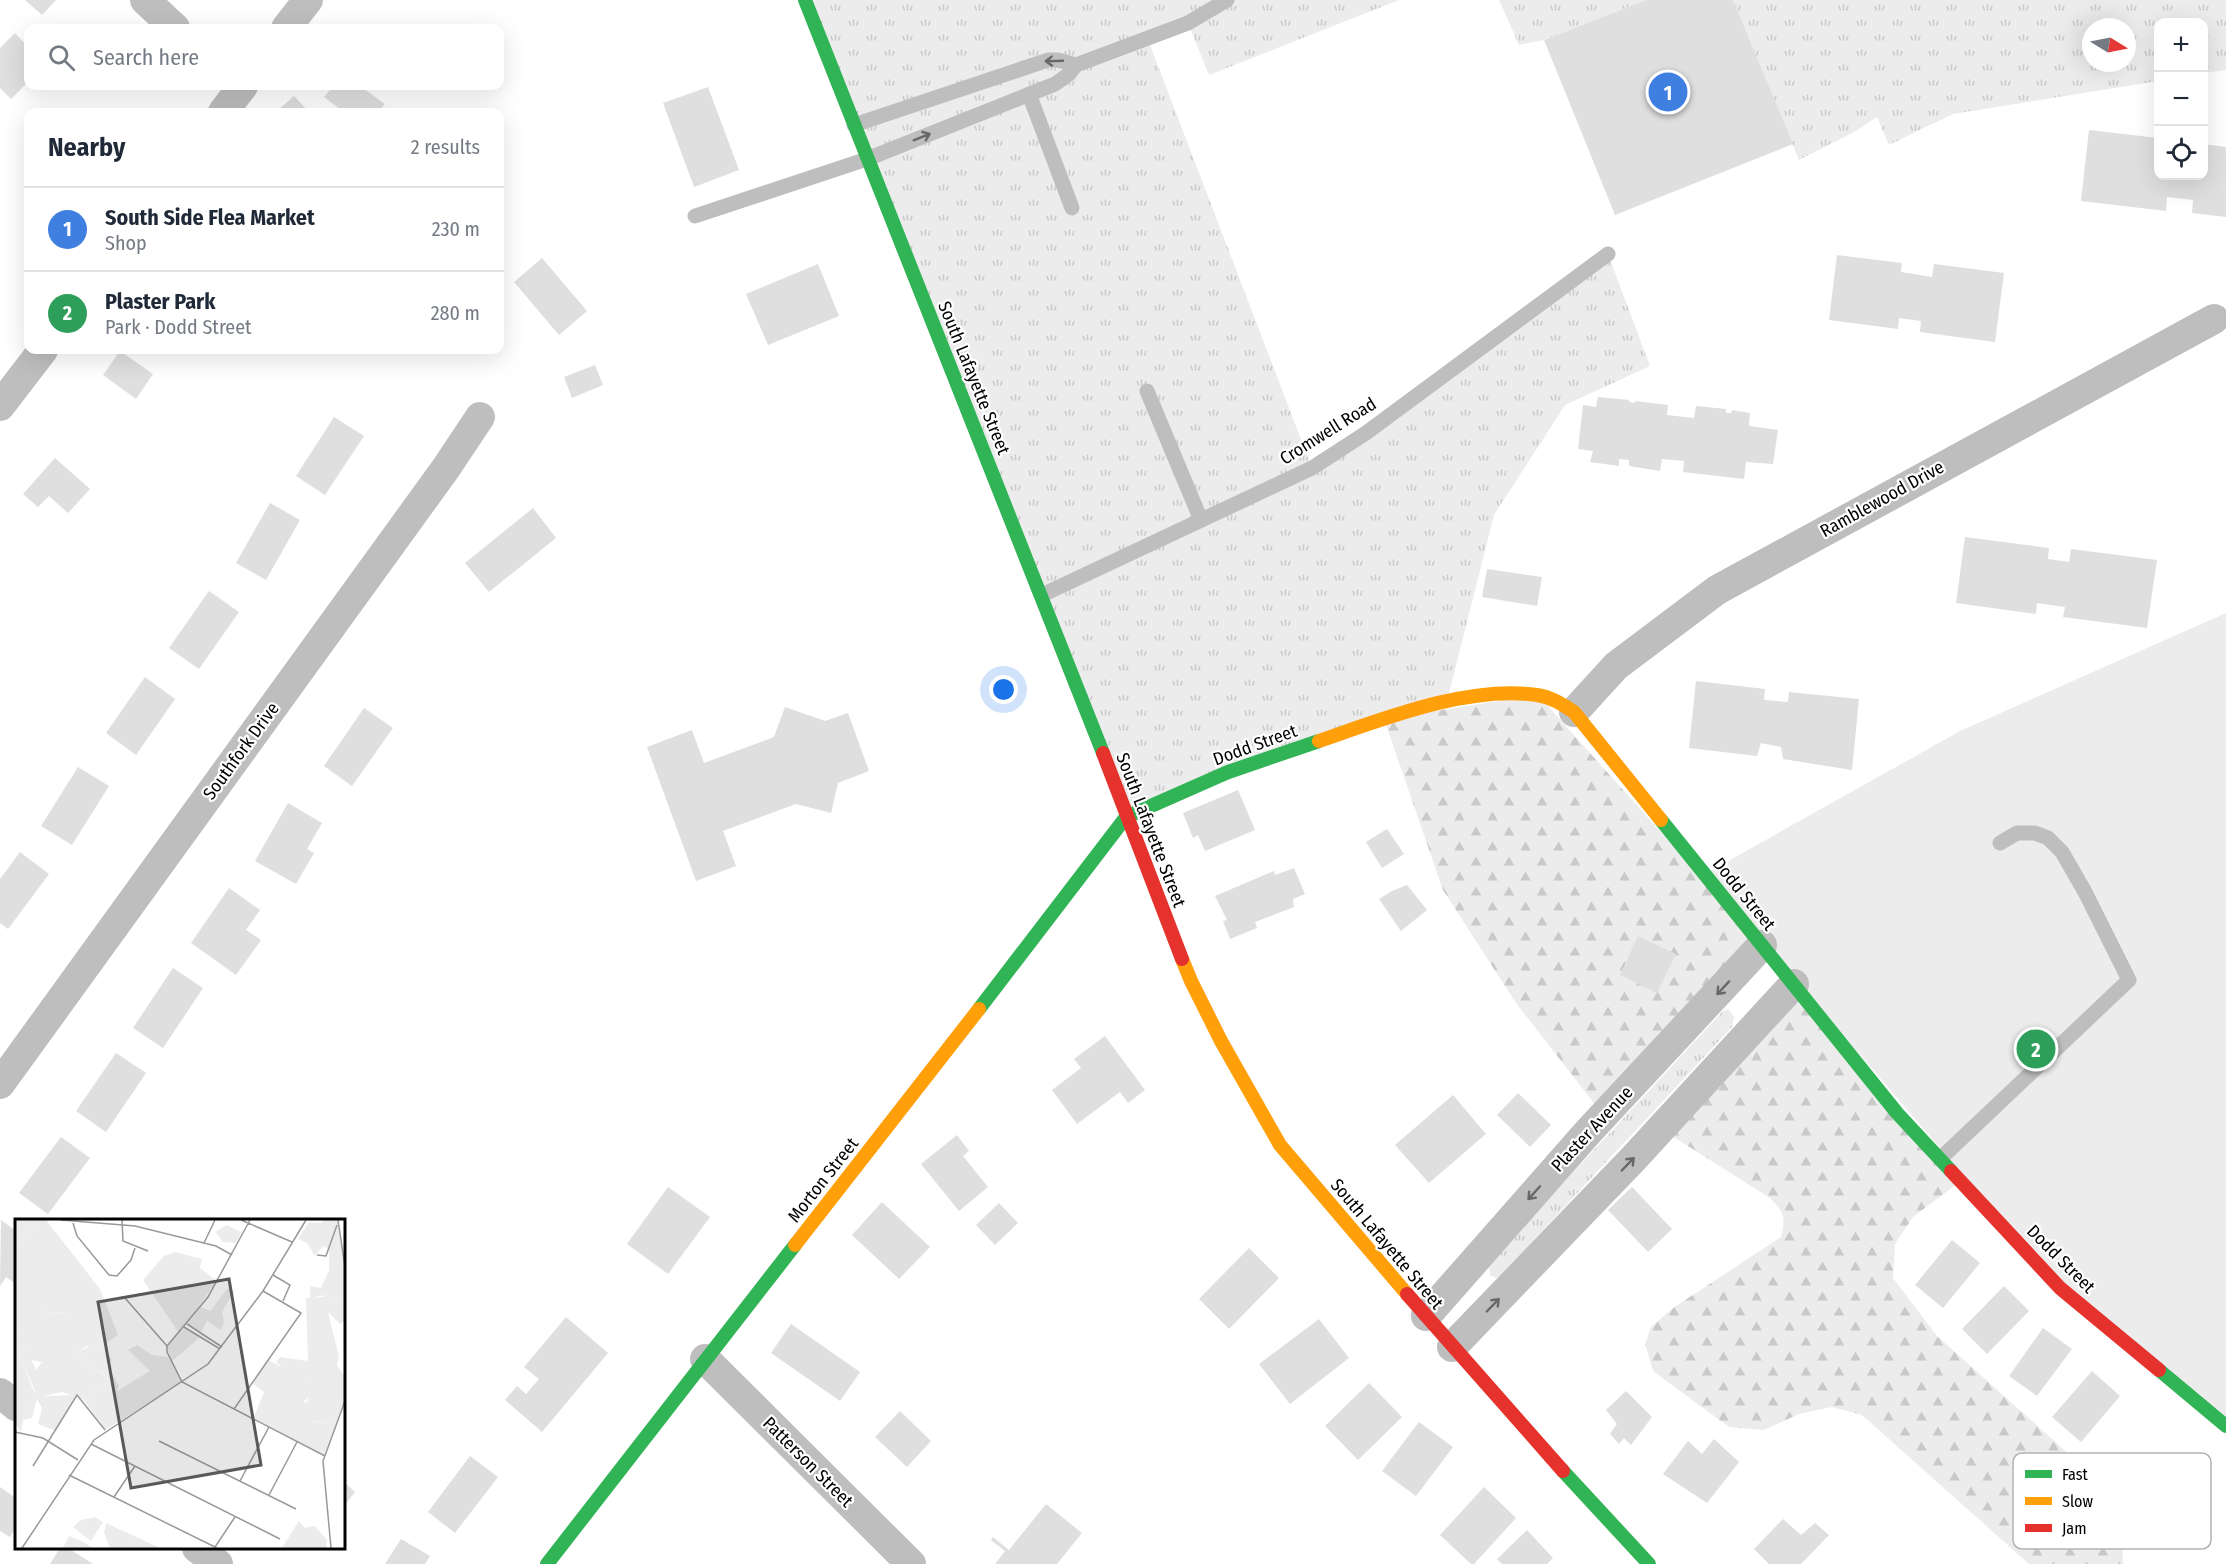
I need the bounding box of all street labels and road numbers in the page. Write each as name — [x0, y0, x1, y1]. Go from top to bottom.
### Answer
street label: South Lafayette Street — [933, 298, 1015, 458]
street label: Cromwell Road — [1276, 393, 1380, 469]
street label: Ramblewood Drive — [1816, 456, 1948, 542]
street label: Southfork Drive — [198, 698, 284, 804]
street label: Dodd Street — [1210, 720, 1300, 770]
street label: South Lafayette Street — [1111, 750, 1191, 910]
street label: Dodd Street — [1708, 853, 1780, 935]
street label: Plaster Avenue — [1547, 1081, 1637, 1177]
street label: Morton Street — [783, 1133, 863, 1227]
street label: South Lafayette Street — [1326, 1174, 1448, 1314]
street label: Dodd Street — [2022, 1220, 2100, 1298]
street label: Patterson Street — [758, 1412, 858, 1512]

